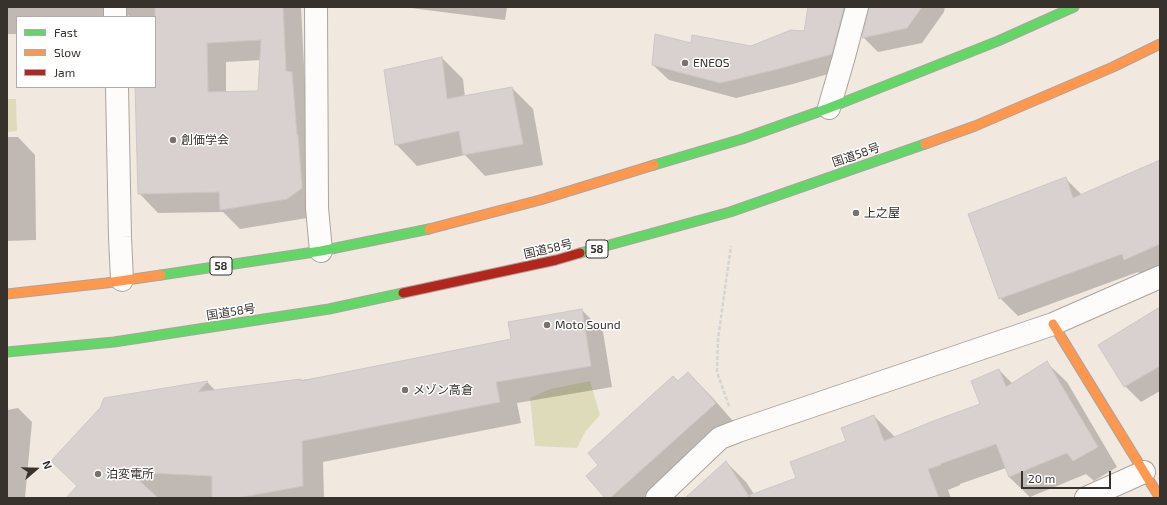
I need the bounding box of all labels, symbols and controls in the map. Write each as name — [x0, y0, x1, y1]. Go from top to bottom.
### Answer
legend — [16, 16, 156, 88]
text: Fast — [54, 25, 77, 39]
text: Slow — [54, 45, 81, 59]
place label: ENEOS — [693, 56, 730, 70]
marker: ENEOS — [680, 58, 690, 68]
text: Jam — [54, 65, 75, 79]
place label: 創価学会 — [181, 133, 229, 147]
marker: 創価学会 — [168, 135, 178, 145]
street label: 国道58号 — [830, 140, 882, 170]
place label: 上之屋 — [864, 206, 900, 220]
marker: 上之屋 — [851, 208, 861, 218]
street label: 国道58号 — [522, 236, 574, 262]
road number: 58 — [586, 240, 608, 258]
road number: 58 — [210, 257, 232, 275]
street label: 国道58号 — [205, 301, 257, 323]
place label: Moto Sound — [555, 318, 621, 332]
marker: Moto Sound — [542, 320, 552, 330]
place label: メゾン高倉 — [413, 383, 473, 397]
marker: メゾン高倉 — [400, 385, 410, 395]
north arrow — [16, 449, 56, 489]
text: N — [40, 459, 55, 471]
scale bar — [1023, 463, 1113, 489]
place label: 泊変電所 — [106, 467, 154, 481]
marker: 泊変電所 — [93, 469, 103, 479]
text: 20 m — [1028, 471, 1055, 485]

